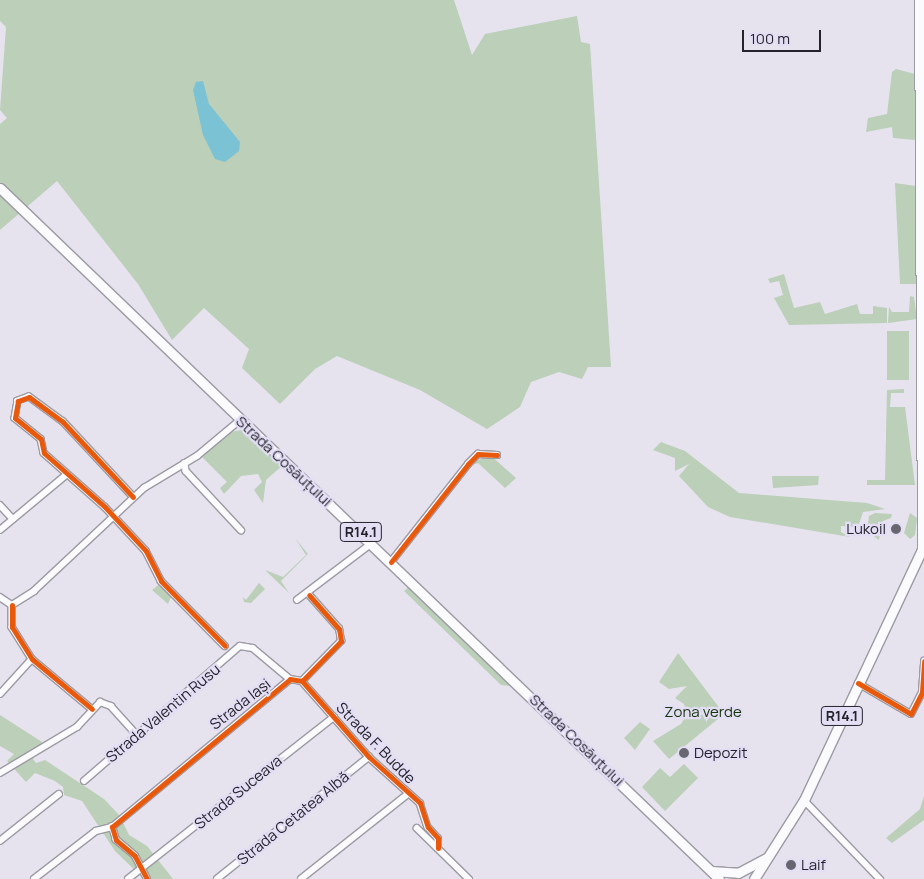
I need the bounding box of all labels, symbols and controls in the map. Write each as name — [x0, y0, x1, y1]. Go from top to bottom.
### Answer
scale bar — [744, 20, 823, 52]
text: 100 m — [750, 28, 790, 49]
street label: Strada Cosăuțului — [232, 412, 336, 510]
road number: R14.1 — [340, 520, 382, 544]
place label: Lukoil — [846, 520, 886, 538]
marker: Lukoil — [890, 523, 902, 535]
street label: Strada Valentin Rusu — [102, 660, 224, 766]
street label: Strada Iași — [206, 675, 274, 733]
street label: Strada Cosăuțului — [526, 690, 628, 790]
street label: Strada F. Budde — [333, 699, 419, 787]
park label: Zona verde — [664, 703, 742, 721]
road number: R14.1 — [821, 704, 863, 728]
place label: Depozit — [694, 744, 748, 762]
marker: Depozit — [678, 747, 690, 759]
street label: Strada Suceava — [191, 751, 285, 833]
street label: Strada Cetatea Albă — [233, 767, 353, 869]
place label: Laif — [801, 856, 826, 874]
marker: Laif — [785, 859, 797, 871]

